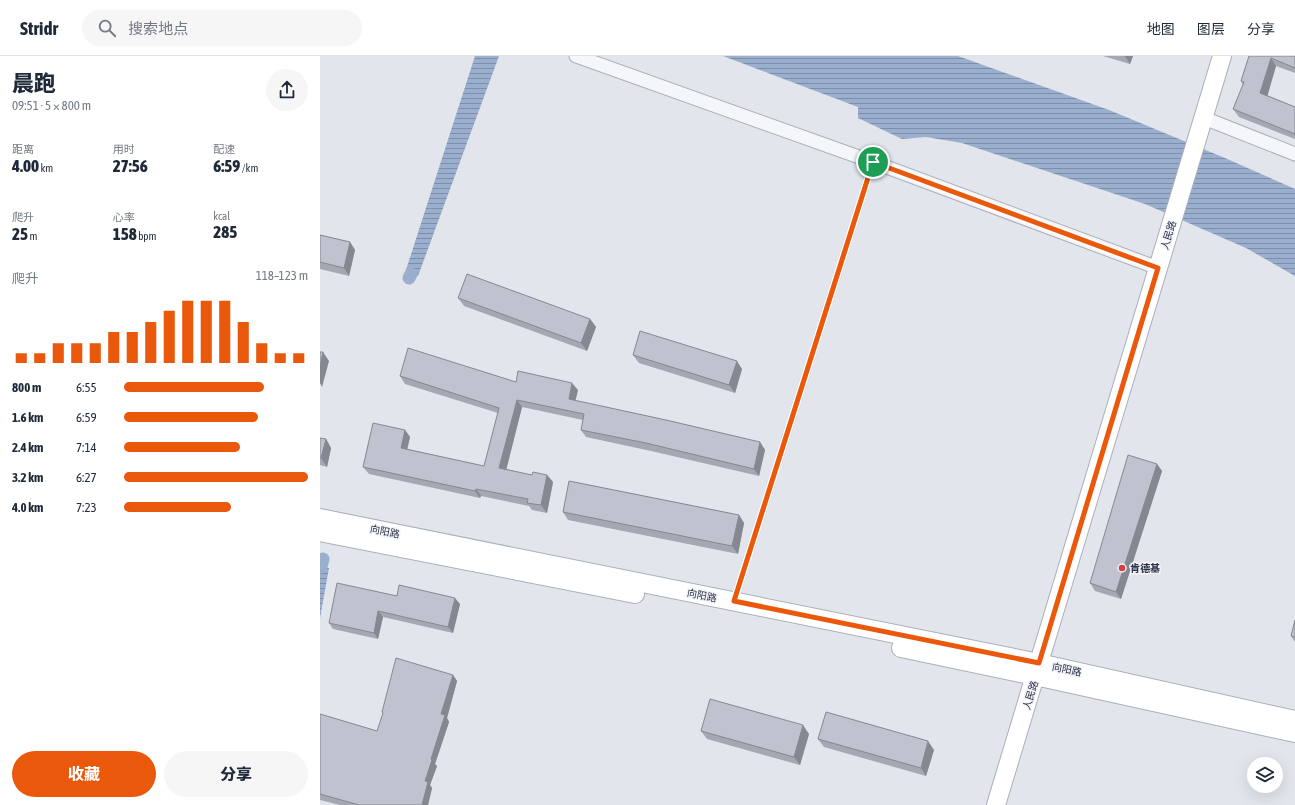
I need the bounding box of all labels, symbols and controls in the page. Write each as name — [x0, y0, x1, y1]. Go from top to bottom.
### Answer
search box — [82, 10, 362, 46]
text: Stridr — [20, 17, 58, 39]
icon: search — [96, 17, 118, 39]
text: 搜索地点 — [128, 20, 188, 37]
text: 地图 — [1147, 21, 1175, 37]
text: 图层 — [1197, 21, 1225, 37]
text: 分享 — [1247, 21, 1275, 37]
button: share — [266, 69, 308, 111]
text: 晨跑 — [12, 70, 56, 96]
text: 09:51 · 5 × 800 m — [12, 98, 91, 113]
text: 距离 — [12, 143, 34, 155]
text: 用时 — [113, 143, 135, 155]
text: 配速 — [213, 143, 235, 155]
pin — [856, 145, 890, 179]
icon: arrive — [862, 151, 884, 173]
text: 4.00 — [12, 156, 39, 176]
text: 27:56 — [113, 156, 148, 176]
text: 6:59 — [213, 156, 240, 176]
text: km — [39, 162, 53, 174]
text: /km — [240, 162, 258, 174]
text: kcal — [213, 210, 230, 222]
text: 爬升 — [12, 211, 34, 223]
text: 心率 — [113, 211, 135, 223]
street label: 人民路 — [1159, 219, 1178, 251]
text: 285 — [213, 222, 237, 242]
text: 25 — [12, 224, 28, 244]
text: 158 — [113, 224, 137, 244]
text: m — [28, 230, 37, 242]
text: bpm — [137, 230, 157, 242]
text: 118–123 m — [256, 268, 308, 283]
text: 爬升 — [12, 271, 38, 286]
text: 800 m — [12, 380, 41, 395]
text: 6:55 — [76, 380, 97, 395]
text: 1.6 km — [12, 410, 43, 425]
text: 6:59 — [76, 410, 97, 425]
text: 2.4 km — [12, 440, 43, 455]
text: 7:14 — [76, 440, 97, 455]
text: 3.2 km — [12, 470, 43, 485]
text: 6:27 — [76, 470, 97, 485]
text: 4.0 km — [12, 500, 43, 515]
text: 7:23 — [76, 500, 97, 515]
street label: 向阳路 — [369, 523, 401, 540]
place label: 肯德基 — [1130, 562, 1160, 574]
marker: 肯德基 — [1117, 563, 1127, 573]
street label: 向阳路 — [686, 587, 718, 604]
street label: 向阳路 — [1051, 661, 1083, 678]
street label: 人民路 — [1021, 679, 1040, 711]
button: 收藏 — [12, 751, 156, 797]
button: 分享 — [164, 751, 308, 797]
map controls — [1247, 757, 1283, 793]
button: layers — [1247, 757, 1283, 793]

